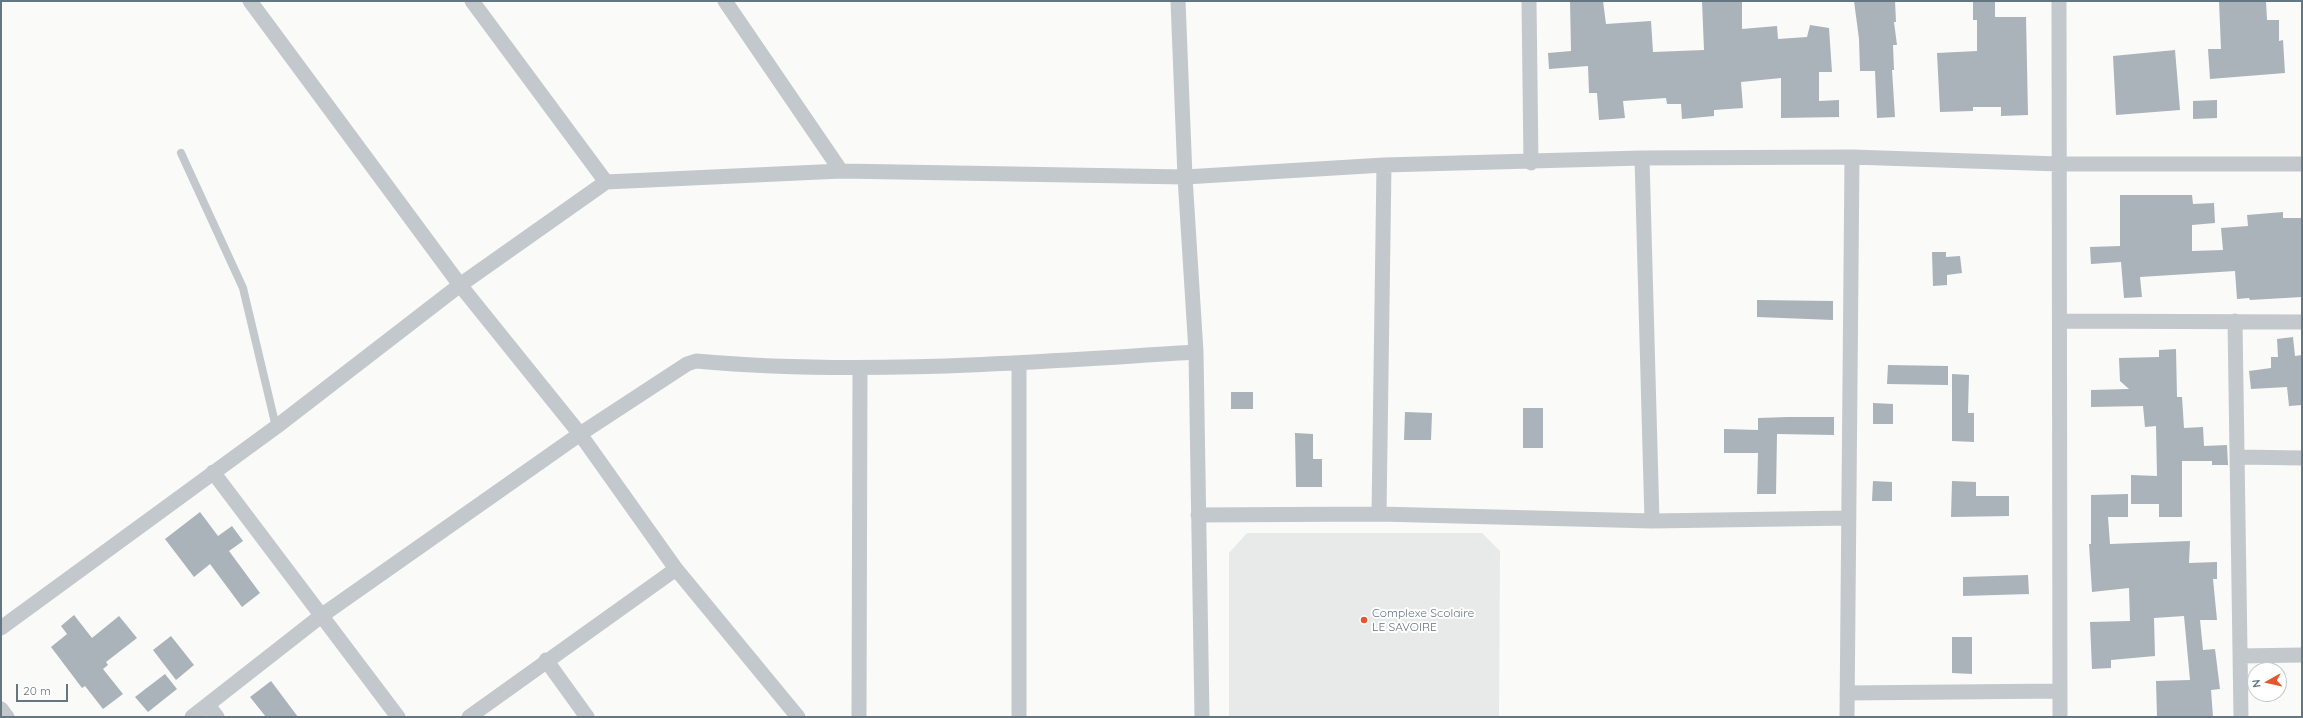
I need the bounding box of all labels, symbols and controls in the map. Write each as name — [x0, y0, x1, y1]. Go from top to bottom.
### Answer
place label: Complexe Scolaire LE SAVOIRE — [1372, 606, 1474, 634]
marker: Complexe Scolaire LE SAVOIRE — [1359, 615, 1369, 625]
north arrow — [2247, 662, 2287, 702]
scale bar — [18, 676, 70, 702]
text: N — [2249, 679, 2264, 689]
text: 20 m — [23, 683, 51, 698]

